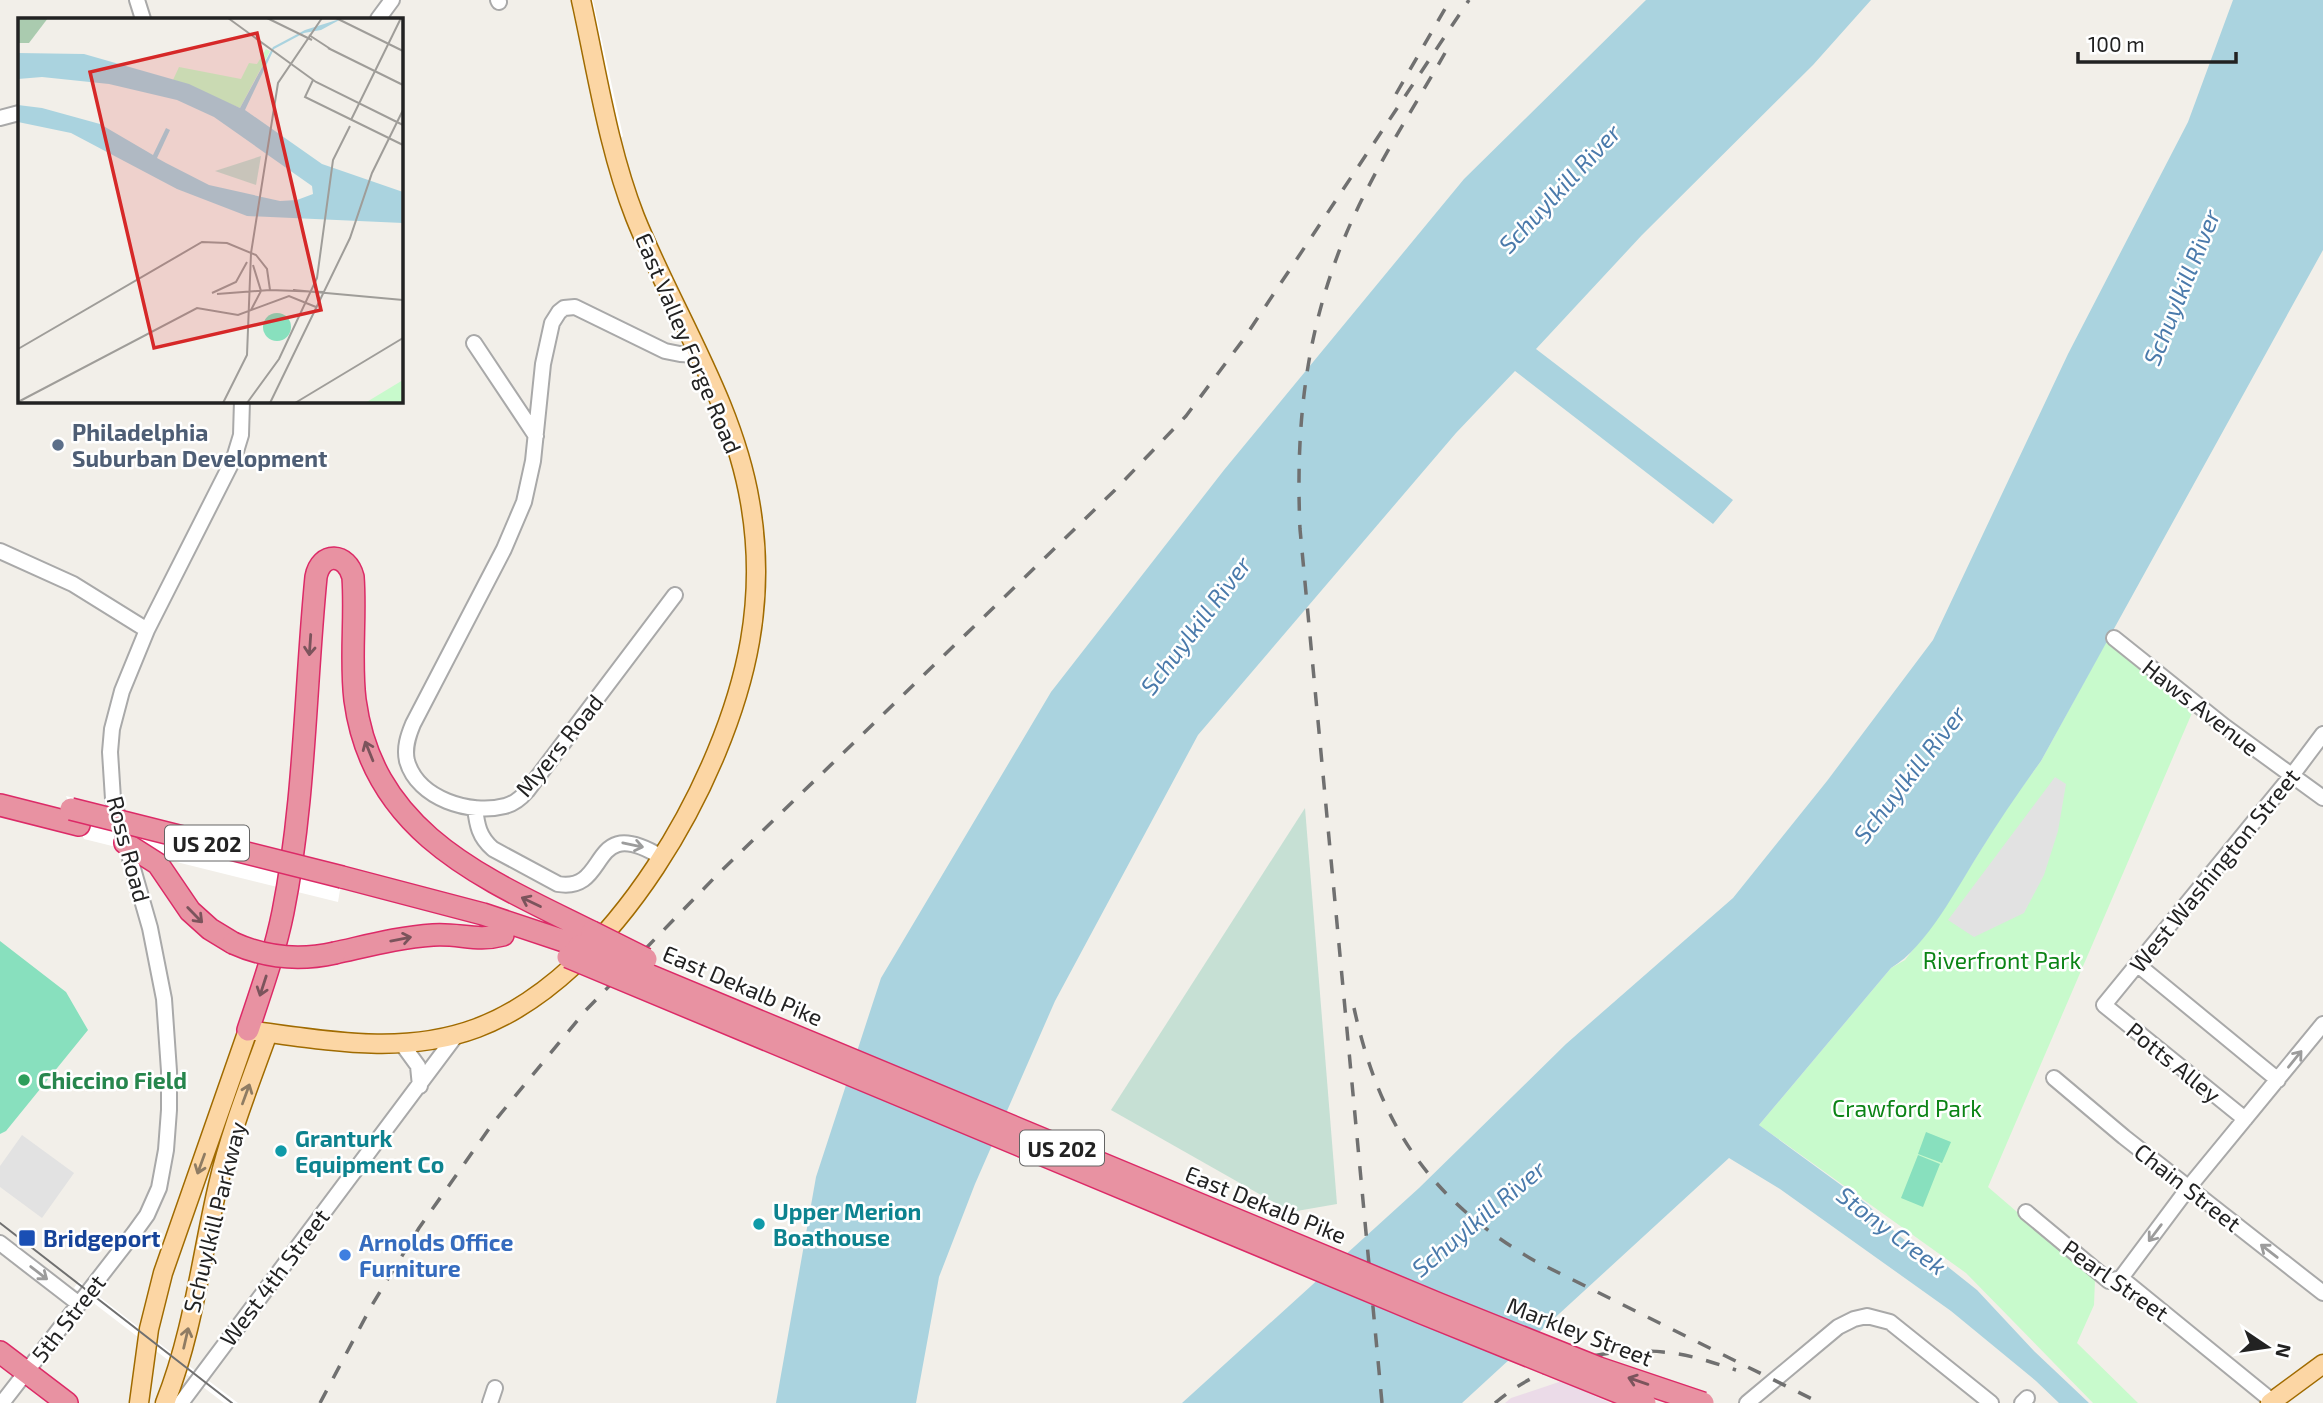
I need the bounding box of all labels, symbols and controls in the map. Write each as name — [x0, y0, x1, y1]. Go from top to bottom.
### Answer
inset map — [18, 18, 402, 402]
scale bar — [2078, 21, 2236, 65]
text: 100 m — [2088, 31, 2145, 56]
water label: Schuylkill River — [1492, 117, 1626, 258]
water label: Schuylkill River — [2137, 204, 2226, 369]
street label: East Valley Forge Road — [630, 229, 748, 457]
place label: Philadelphia Suburban Development — [72, 418, 328, 472]
marker: Philadelphia Suburban Development — [50, 437, 66, 453]
water label: Schuylkill River — [1134, 550, 1257, 700]
one-way arrow — [303, 634, 316, 656]
street label: Haws Avenue — [2137, 653, 2265, 761]
street label: Myers Road — [509, 688, 609, 802]
water label: Schuylkill River — [1847, 699, 1972, 848]
one-way arrow — [362, 741, 375, 763]
street label: West Washington Street — [2123, 762, 2305, 978]
street label: Ross Road — [101, 793, 157, 905]
road number: US 202 — [165, 826, 249, 860]
one-way arrow — [621, 838, 644, 852]
one-way arrow — [521, 894, 542, 908]
one-way arrow — [187, 907, 204, 924]
one-way arrow — [390, 932, 412, 946]
street label: East Dekalb Pike — [659, 939, 827, 1031]
park label: Riverfront Park — [1923, 946, 2082, 974]
one-way arrow — [256, 975, 268, 997]
street label: Potts Alley — [2121, 1016, 2227, 1108]
one-way arrow — [2287, 1051, 2303, 1069]
place label: Chiccino Field — [38, 1066, 187, 1094]
marker: Chiccino Field — [16, 1072, 32, 1088]
one-way arrow — [241, 1083, 253, 1105]
park label: Crawford Park — [1832, 1094, 1982, 1122]
street label: Schuylkill Parkway — [177, 1119, 251, 1315]
place label: Granturk Equipment Co — [295, 1124, 444, 1178]
road number: US 202 — [1020, 1130, 1104, 1166]
street label: Chain Street — [2129, 1137, 2247, 1237]
marker: Granturk Equipment Co — [273, 1143, 289, 1159]
one-way arrow — [194, 1152, 206, 1174]
water label: Schuylkill River — [1405, 1153, 1551, 1282]
street label: East Dekalb Pike — [1181, 1159, 1351, 1249]
water label: Stony Creek — [1832, 1180, 1952, 1280]
place label: Upper Merion Boathouse — [773, 1197, 921, 1251]
street label: West 4th Street — [213, 1203, 335, 1351]
marker: Upper Merion Boathouse — [751, 1216, 767, 1232]
one-way arrow — [2147, 1223, 2162, 1241]
place label: Bridgeport — [43, 1224, 160, 1252]
marker: Bridgeport — [17, 1228, 37, 1248]
place label: Arnolds Office Furniture — [359, 1228, 513, 1282]
street label: Pearl Street — [2058, 1233, 2175, 1327]
one-way arrow — [2261, 1243, 2279, 1259]
marker: Arnolds Office Furniture — [337, 1247, 353, 1263]
one-way arrow — [30, 1266, 48, 1281]
street label: 5th Street — [25, 1268, 111, 1367]
street label: Markley Street — [1503, 1290, 1657, 1372]
north arrow — [2232, 1312, 2302, 1382]
one-way arrow — [179, 1327, 193, 1350]
text: N — [2271, 1342, 2297, 1360]
one-way arrow — [1627, 1374, 1649, 1386]

